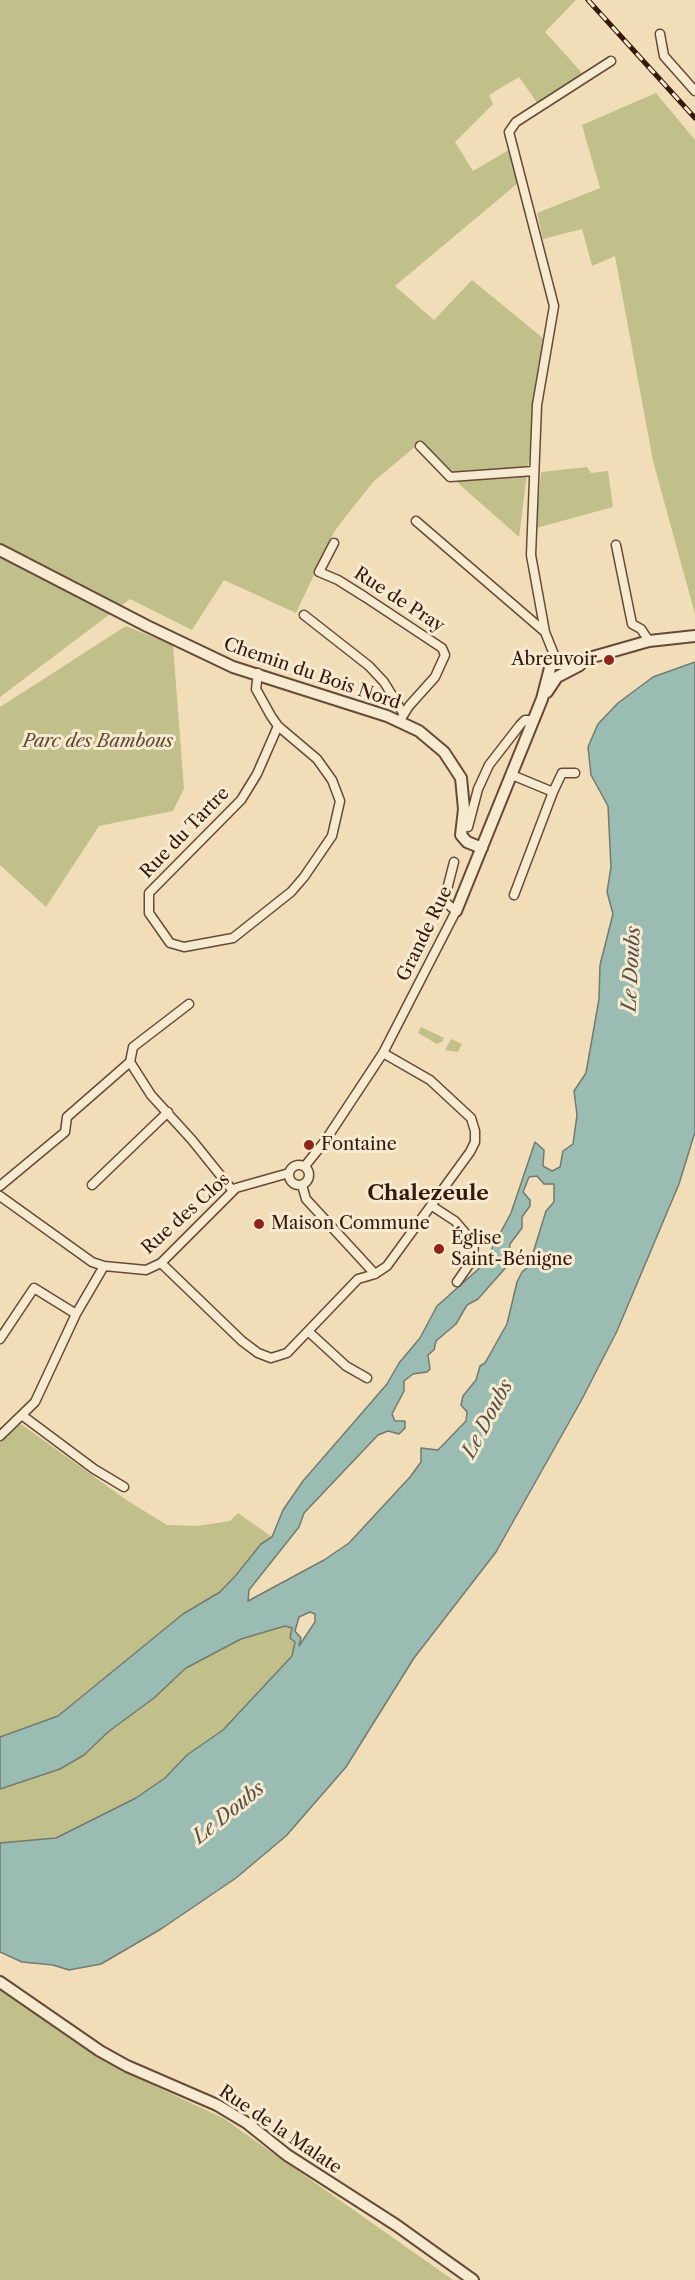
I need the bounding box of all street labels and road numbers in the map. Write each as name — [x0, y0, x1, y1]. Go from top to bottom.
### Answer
street label: Rue de Pray — [350, 563, 448, 637]
street label: Chemin du Bois Nord — [221, 634, 403, 714]
street label: Rue du Tartre — [136, 783, 234, 883]
street label: Grande Rue — [393, 883, 457, 985]
street label: Rue des Clos — [138, 1169, 234, 1259]
street label: Rue de la Malate — [215, 2081, 345, 2179]

